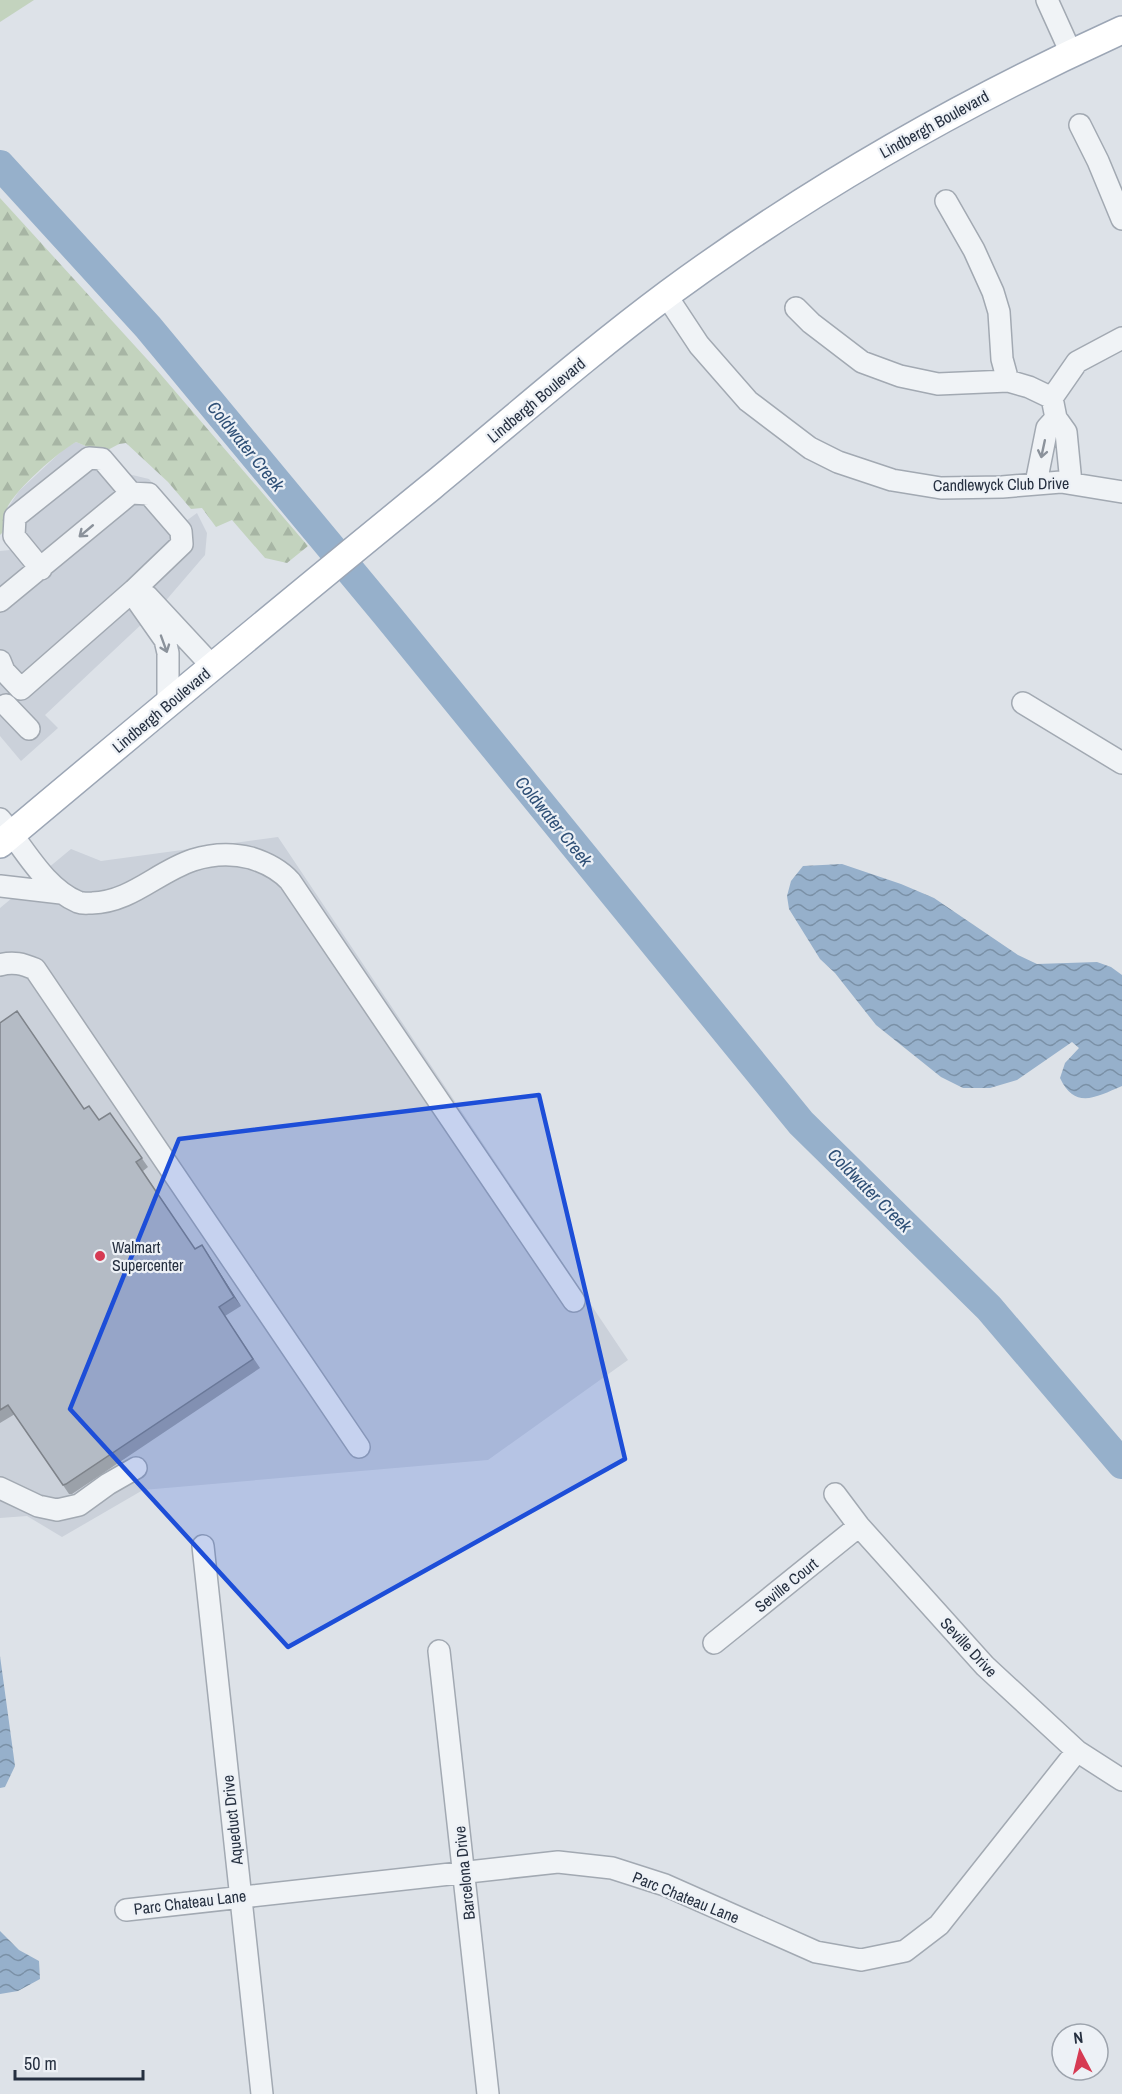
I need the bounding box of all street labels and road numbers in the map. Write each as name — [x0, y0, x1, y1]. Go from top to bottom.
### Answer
street label: Lindbergh Boulevard — [875, 85, 993, 163]
street label: Lindbergh Boulevard — [482, 352, 590, 448]
street label: Candlewyck Club Drive — [933, 472, 1069, 496]
street label: Lindbergh Boulevard — [107, 662, 215, 758]
street label: Seville Court — [750, 1553, 822, 1617]
street label: Seville Drive — [936, 1612, 1002, 1682]
street label: Aqueduct Drive — [216, 1774, 248, 1867]
street label: Barcelona Drive — [448, 1825, 480, 1921]
street label: Parc Chateau Lane — [629, 1866, 743, 1928]
street label: Parc Chateau Lane — [133, 1884, 247, 1920]

